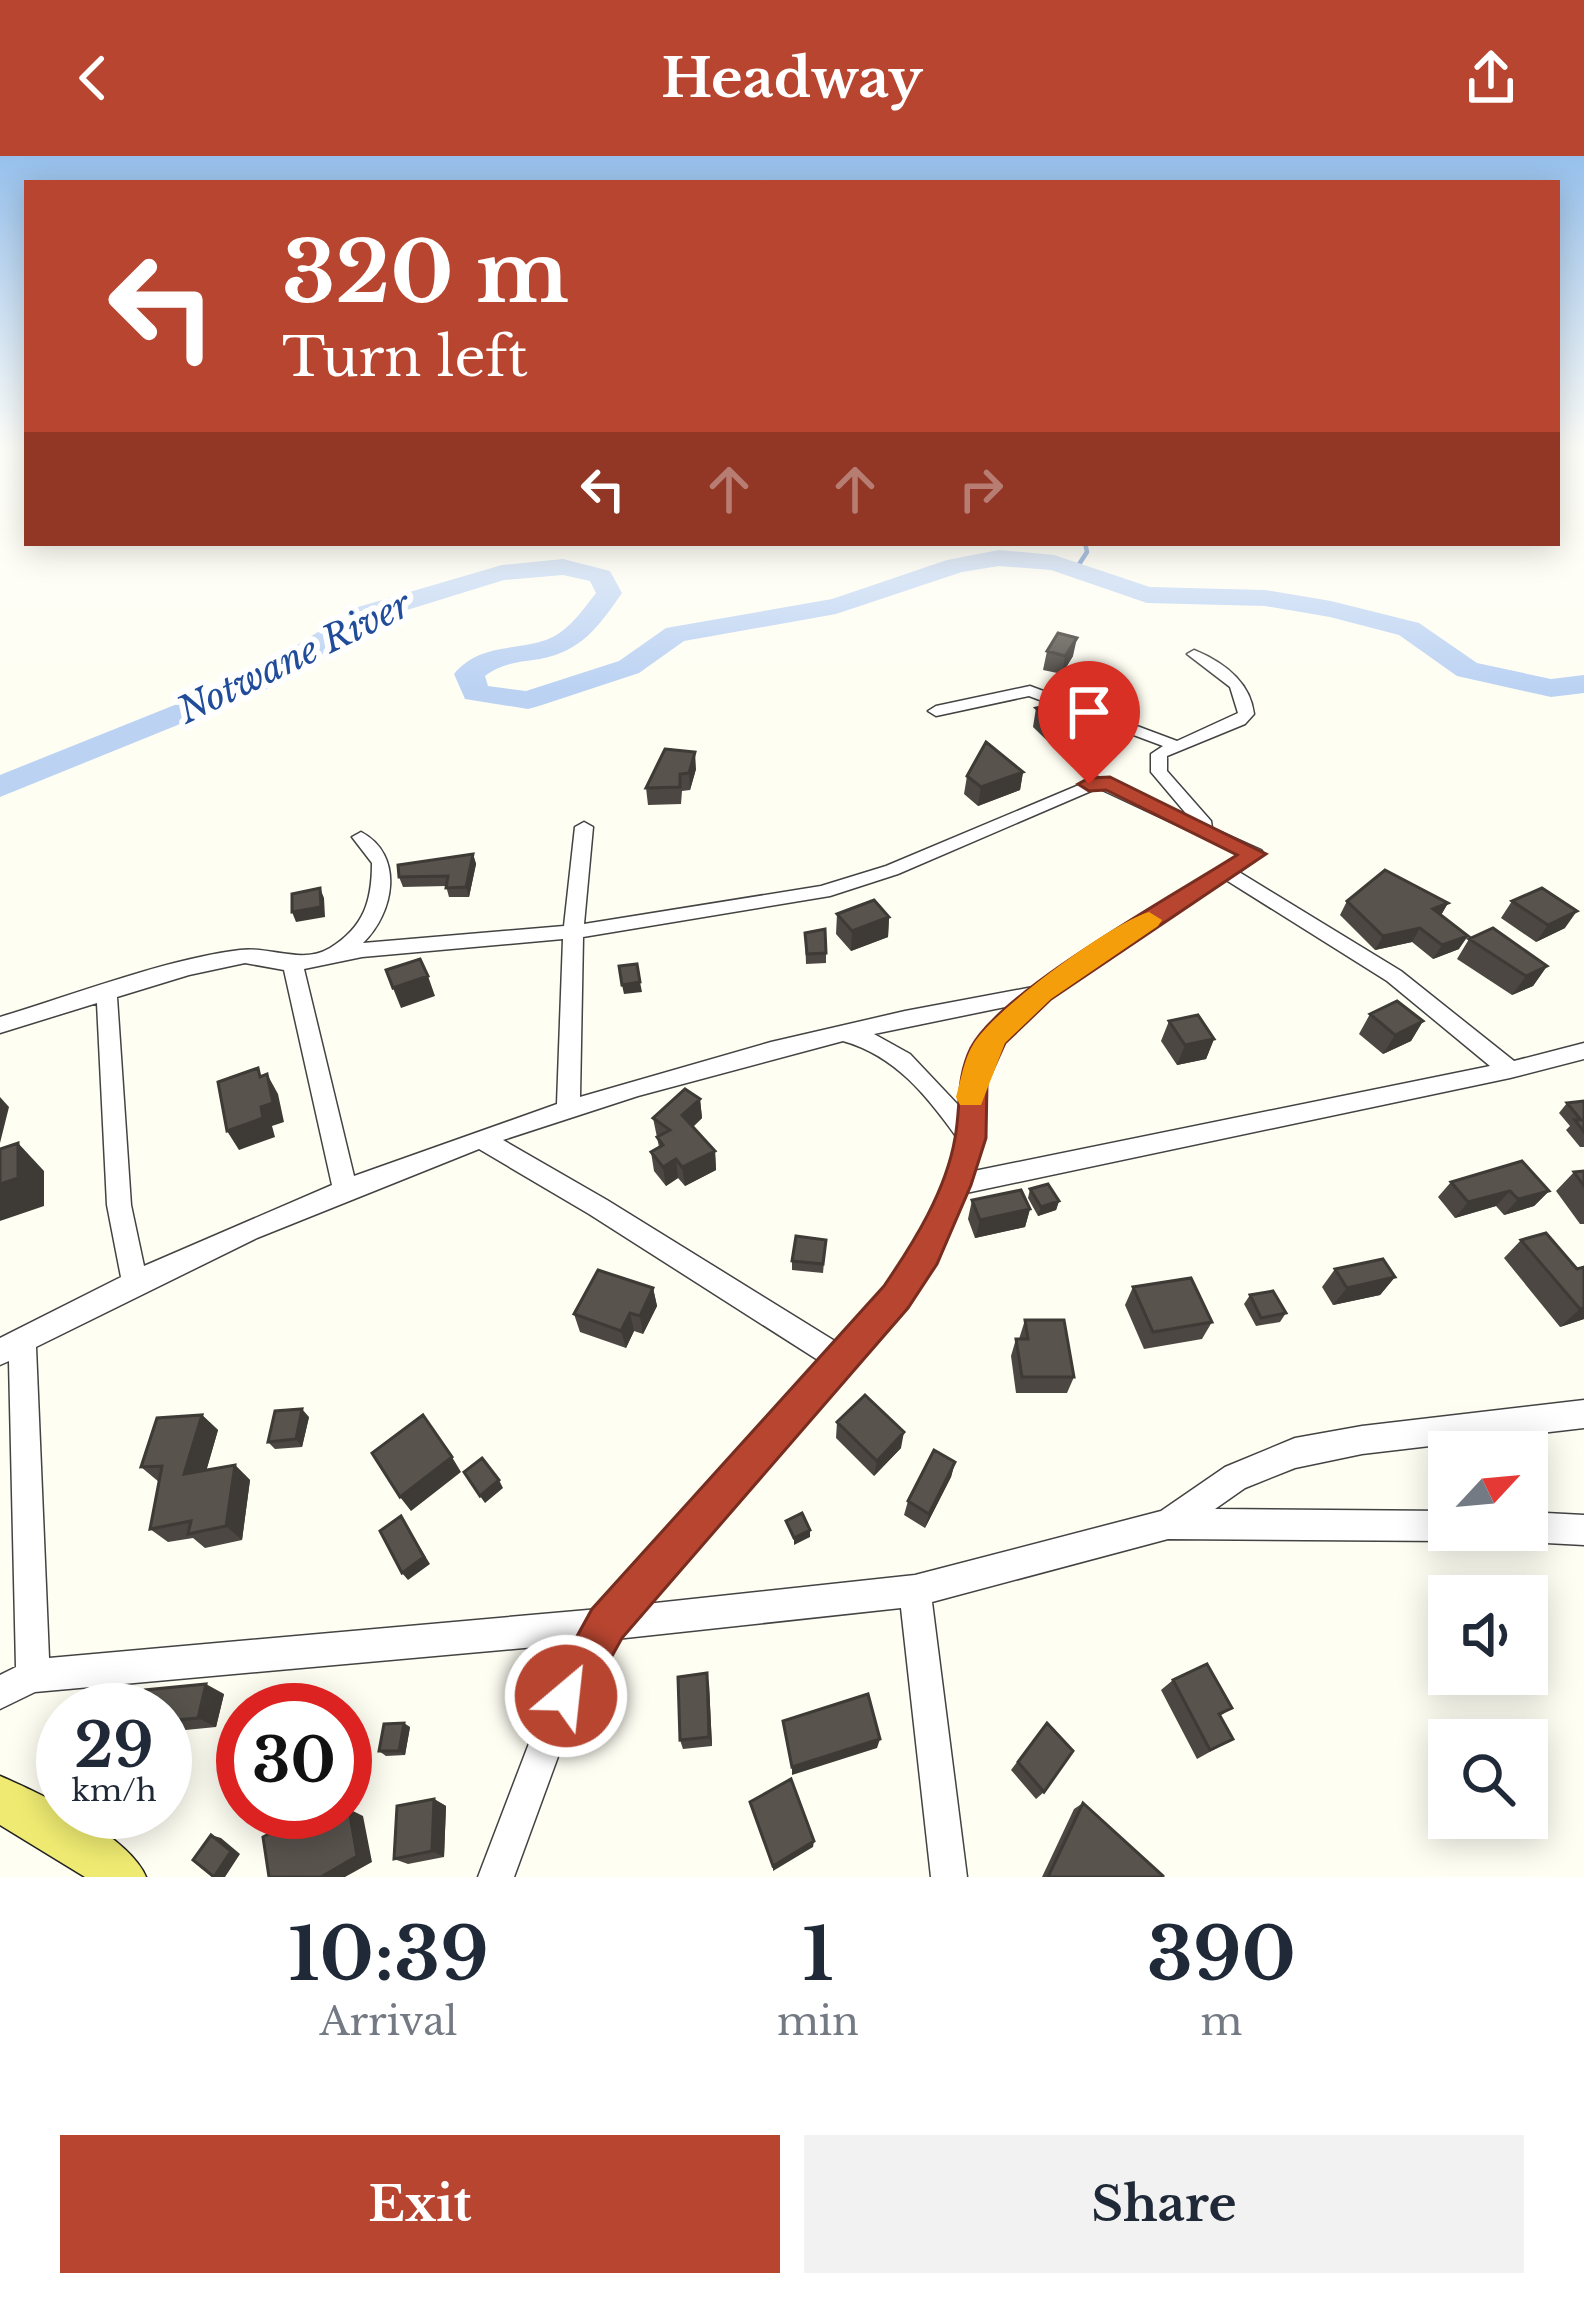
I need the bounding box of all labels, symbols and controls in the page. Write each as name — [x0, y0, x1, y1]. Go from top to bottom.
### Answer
icon: back — [60, 45, 126, 111]
text: Headway — [661, 45, 923, 112]
icon: share — [1458, 45, 1524, 111]
text: 320 m — [282, 221, 569, 325]
icon: left — [84, 228, 240, 384]
text: Turn left — [282, 324, 528, 391]
icon: left — [570, 456, 636, 522]
icon: ahead — [696, 456, 762, 522]
icon: ahead — [822, 456, 888, 522]
icon: right — [948, 456, 1014, 522]
water label: Notwane River — [169, 581, 419, 734]
pin — [1038, 661, 1140, 784]
icon: arrive — [1056, 679, 1122, 745]
north arrow — [1428, 1431, 1548, 1551]
map controls — [1428, 1431, 1548, 1839]
button: sound — [1428, 1575, 1548, 1695]
position arrow — [503, 1633, 629, 1759]
speed limit sign: 30 — [216, 1683, 372, 1839]
text: 29 — [74, 1709, 154, 1783]
button: search — [1428, 1719, 1548, 1839]
text: km/h — [71, 1772, 157, 1809]
text: 10:39 — [288, 1910, 489, 1999]
text: 1 — [802, 1910, 834, 1999]
text: 390 — [1147, 1910, 1296, 1999]
text: Arrival — [319, 1997, 457, 2046]
text: min — [777, 1997, 859, 2046]
text: m — [1201, 1997, 1242, 2046]
button: Exit — [60, 2135, 780, 2273]
button: Share — [804, 2135, 1524, 2273]

